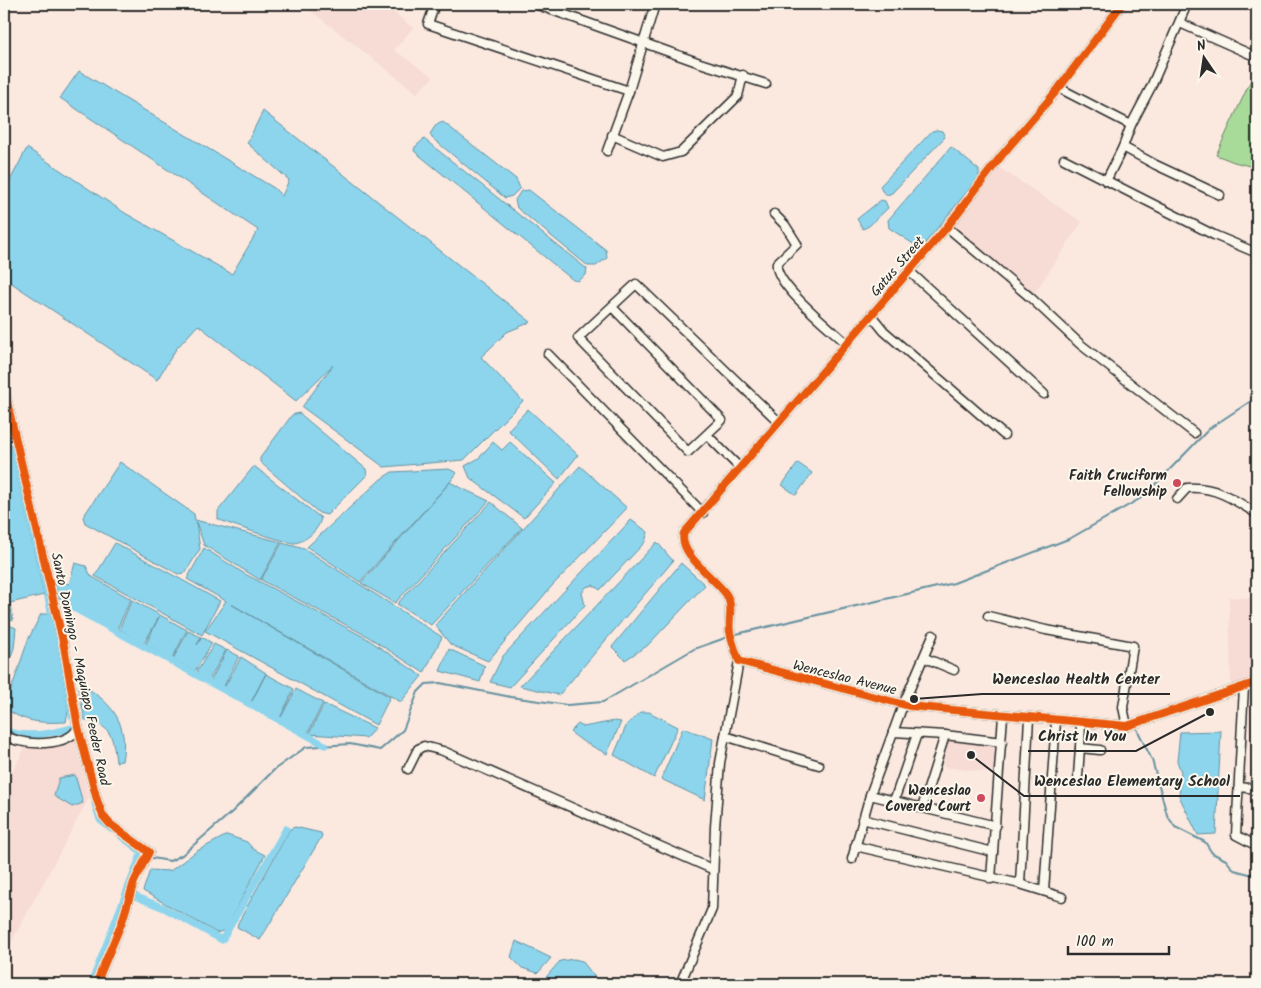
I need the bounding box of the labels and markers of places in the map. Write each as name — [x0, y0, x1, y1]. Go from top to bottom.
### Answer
place label: Faith Cruciform Fellowship — [1069, 465, 1168, 503]
marker: Faith Cruciform Fellowship — [1171, 477, 1183, 489]
callout: Wenceslao Health Center — [982, 664, 1170, 694]
callout: Christ In You — [1028, 721, 1136, 751]
callout: Wenceslao Elementary School — [1024, 766, 1240, 796]
place label: Wenceslao Covered Court — [885, 780, 972, 818]
marker: Wenceslao Covered Court — [975, 792, 987, 804]

